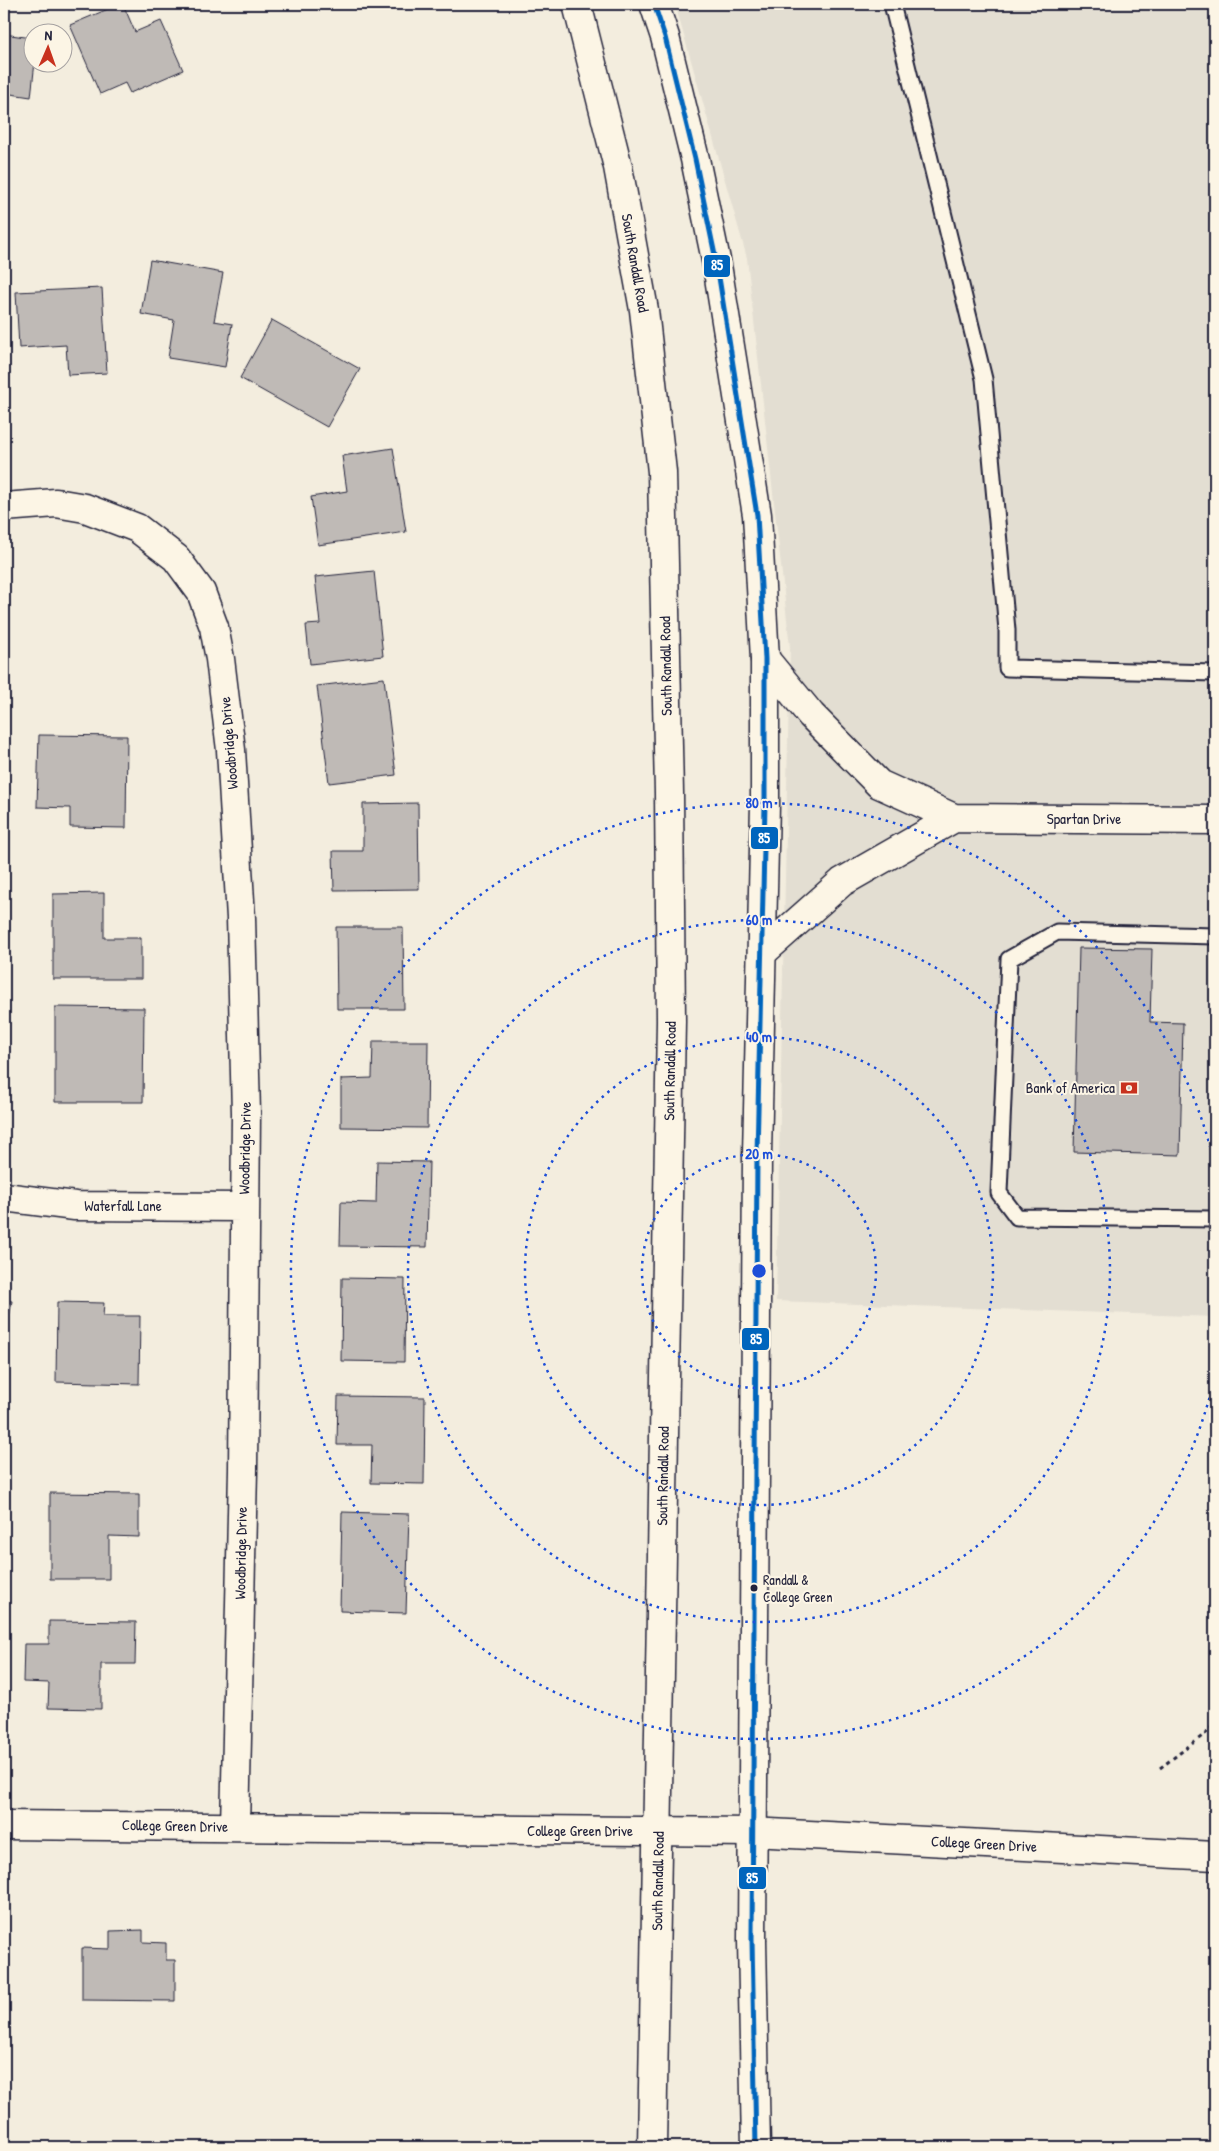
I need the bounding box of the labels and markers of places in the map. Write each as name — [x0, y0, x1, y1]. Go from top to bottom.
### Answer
place label: Bank of America — [1026, 1077, 1115, 1098]
bank icon: Bank of America — [1119, 1078, 1139, 1098]
centre of rings — [750, 1262, 768, 1280]
place label: Randall & College Green — [763, 1570, 833, 1607]
marker: Randall & College Green — [749, 1583, 759, 1593]

